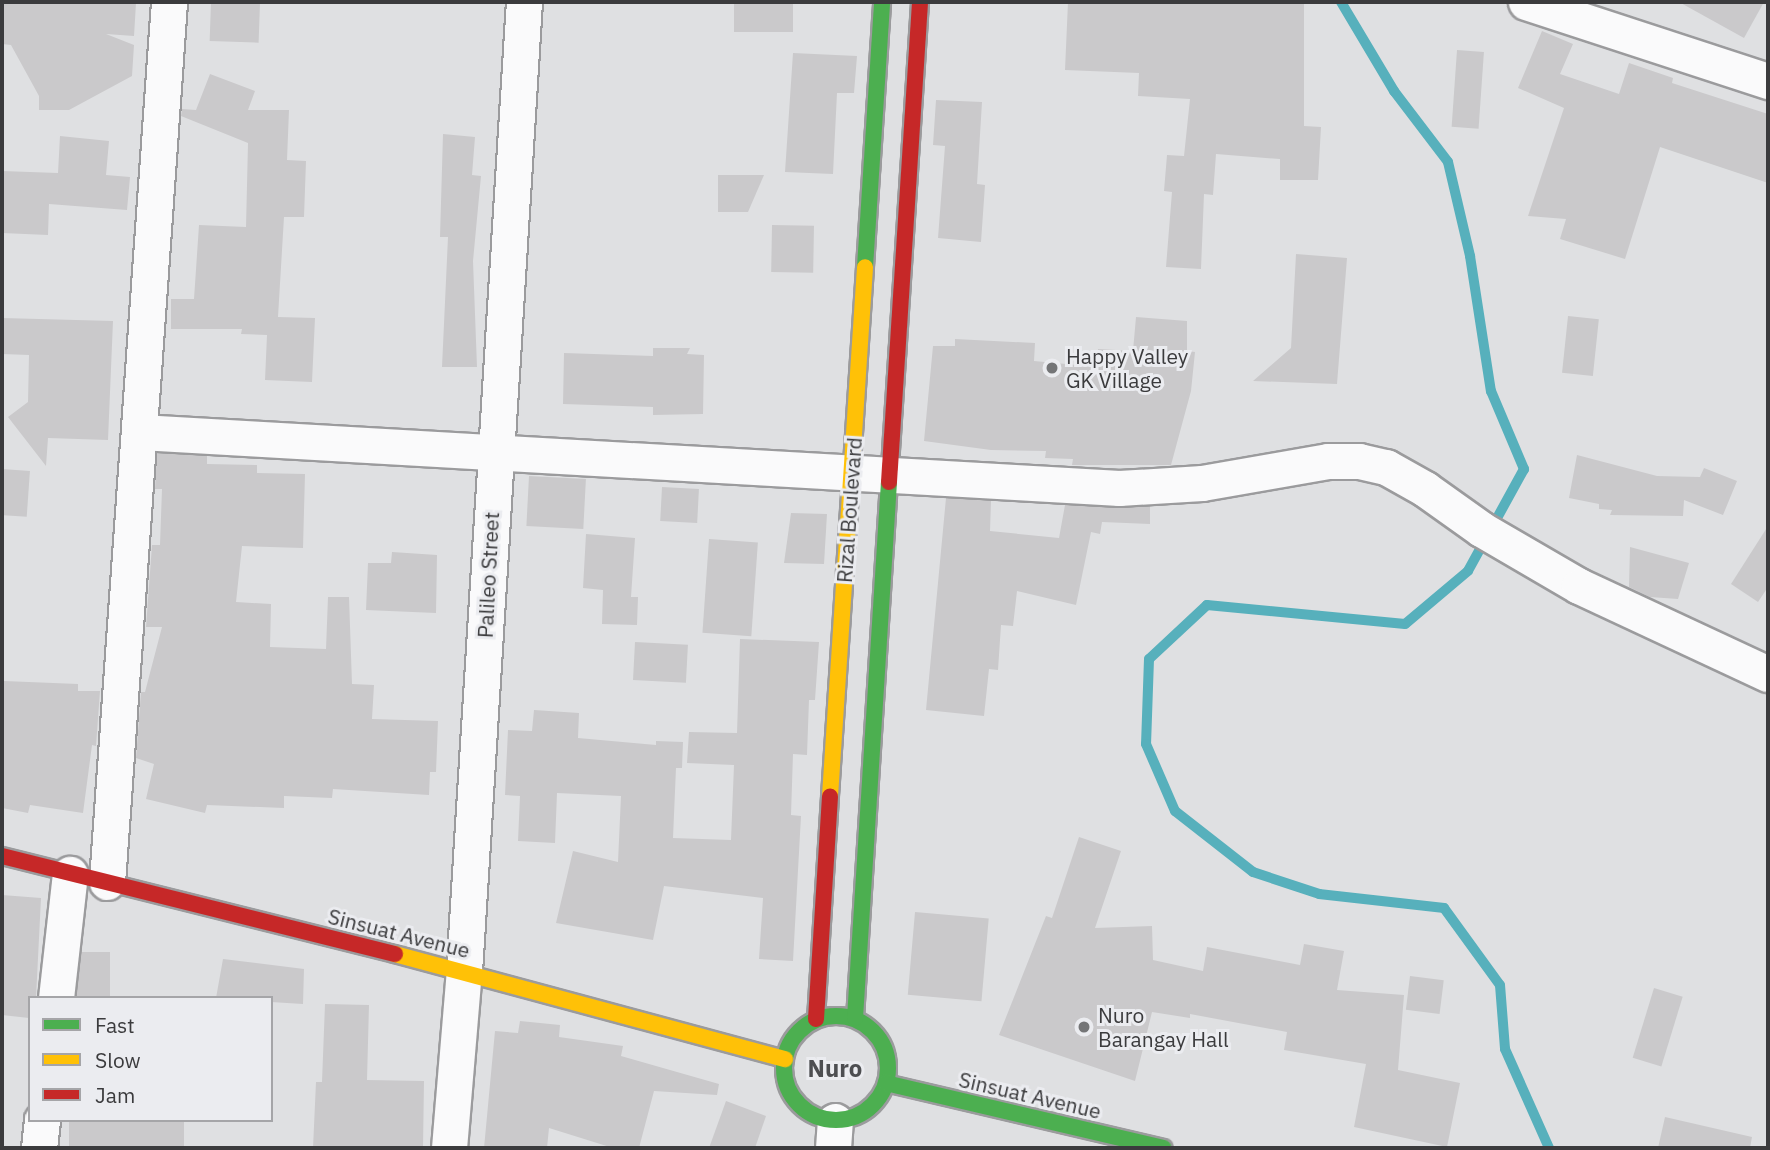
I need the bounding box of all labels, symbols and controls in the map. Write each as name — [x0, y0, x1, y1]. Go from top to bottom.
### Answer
place label: Happy Valley GK Village — [1066, 343, 1188, 393]
marker: Happy Valley GK Village — [1044, 360, 1060, 376]
street label: Rizal Boulevard — [831, 436, 867, 584]
street label: Palileo Street — [472, 511, 504, 639]
street label: Sinsuat Avenue — [326, 903, 472, 963]
legend — [28, 996, 273, 1122]
place label: Nuro Barangay Hall — [1098, 1002, 1229, 1052]
text: Fast — [95, 1011, 135, 1039]
marker: Nuro Barangay Hall — [1076, 1019, 1092, 1035]
text: Slow — [95, 1046, 141, 1074]
district label: Nuro — [808, 1055, 862, 1083]
street label: Sinsuat Avenue — [956, 1066, 1104, 1124]
text: Jam — [95, 1081, 135, 1109]

